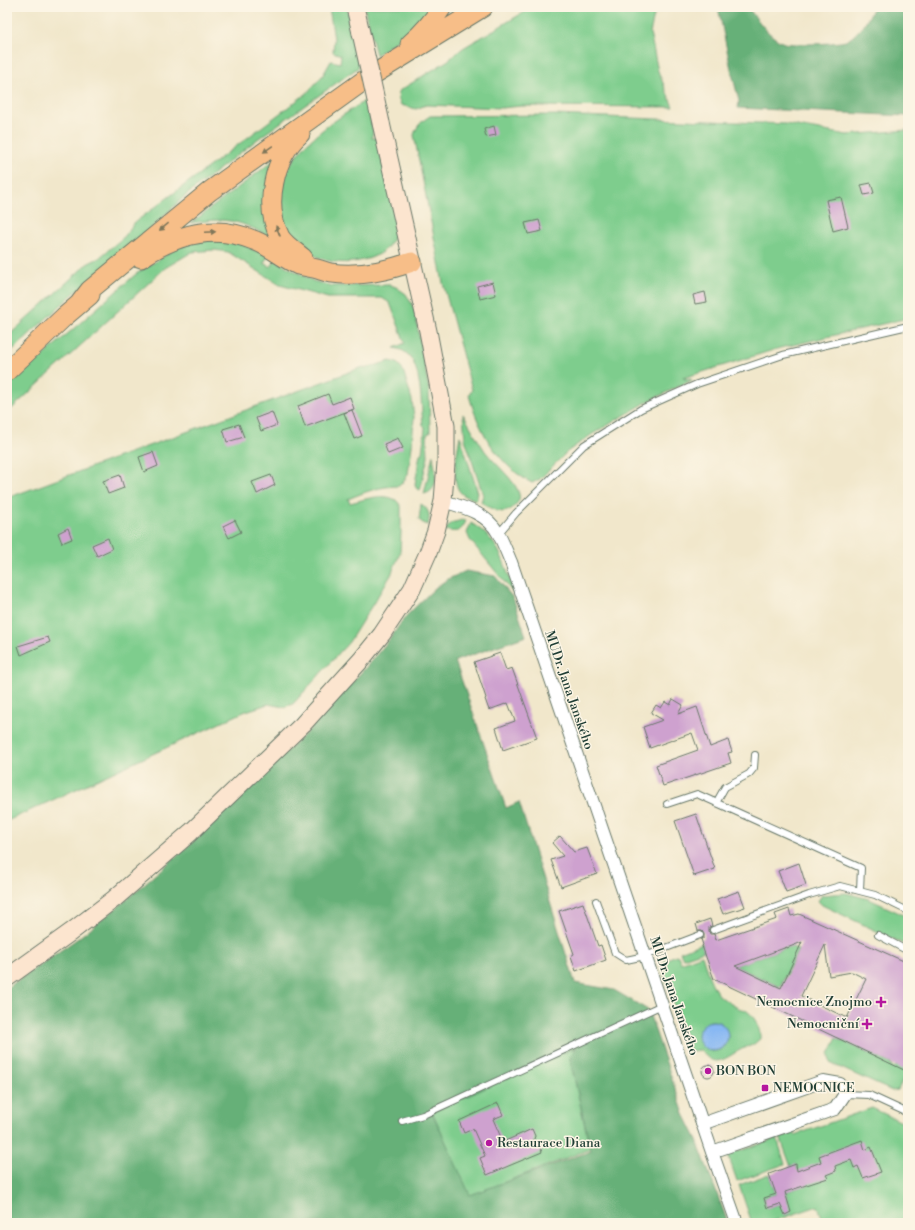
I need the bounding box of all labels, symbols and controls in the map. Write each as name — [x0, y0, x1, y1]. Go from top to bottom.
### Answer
one-way arrow — [263, 145, 274, 153]
one-way arrow — [159, 223, 170, 232]
one-way arrow — [275, 225, 281, 236]
one-way arrow — [204, 228, 216, 235]
street label: MUDr. Jana Janského — [541, 628, 597, 752]
street label: MUDr. Jana Janského — [646, 934, 702, 1058]
place label: Nemocnice Znojmo — [756, 994, 872, 1010]
marker: Nemocnice Znojmo — [875, 996, 887, 1008]
place label: Nemocniční — [787, 1016, 860, 1032]
marker: Nemocniční — [862, 1019, 872, 1029]
place label: BON BON — [715, 1063, 776, 1079]
marker: BON BON — [703, 1066, 713, 1076]
place label: NEMOCNICE — [773, 1080, 855, 1096]
marker: NEMOCNICE — [760, 1083, 770, 1093]
place label: Restaurace Diana — [497, 1135, 601, 1151]
marker: Restaurace Diana — [484, 1138, 494, 1148]

